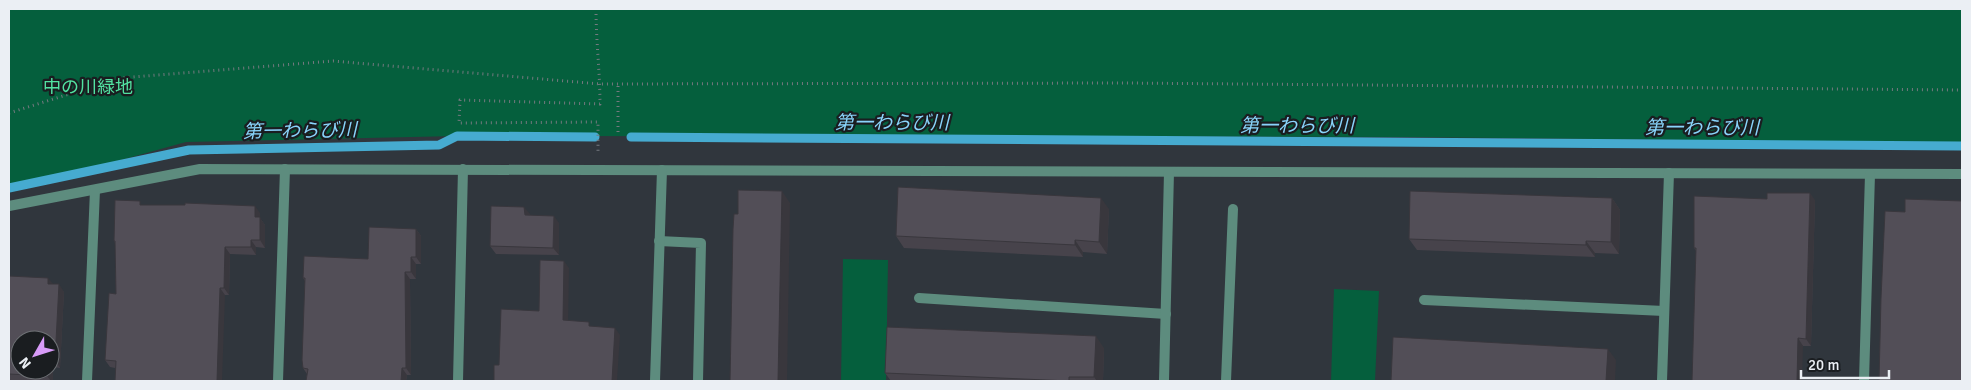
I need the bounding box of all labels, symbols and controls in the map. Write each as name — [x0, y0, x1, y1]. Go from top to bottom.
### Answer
park label: 中の川緑地 — [43, 76, 133, 98]
water label: 第一わらび川 — [835, 111, 951, 135]
water label: 第一わらび川 — [1240, 114, 1356, 138]
water label: 第一わらび川 — [1645, 116, 1761, 140]
water label: 第一わらび川 — [243, 118, 359, 144]
north arrow — [10, 330, 60, 380]
scale bar — [1801, 348, 1888, 380]
text: N — [16, 354, 35, 372]
text: 20 m — [1808, 356, 1839, 374]

